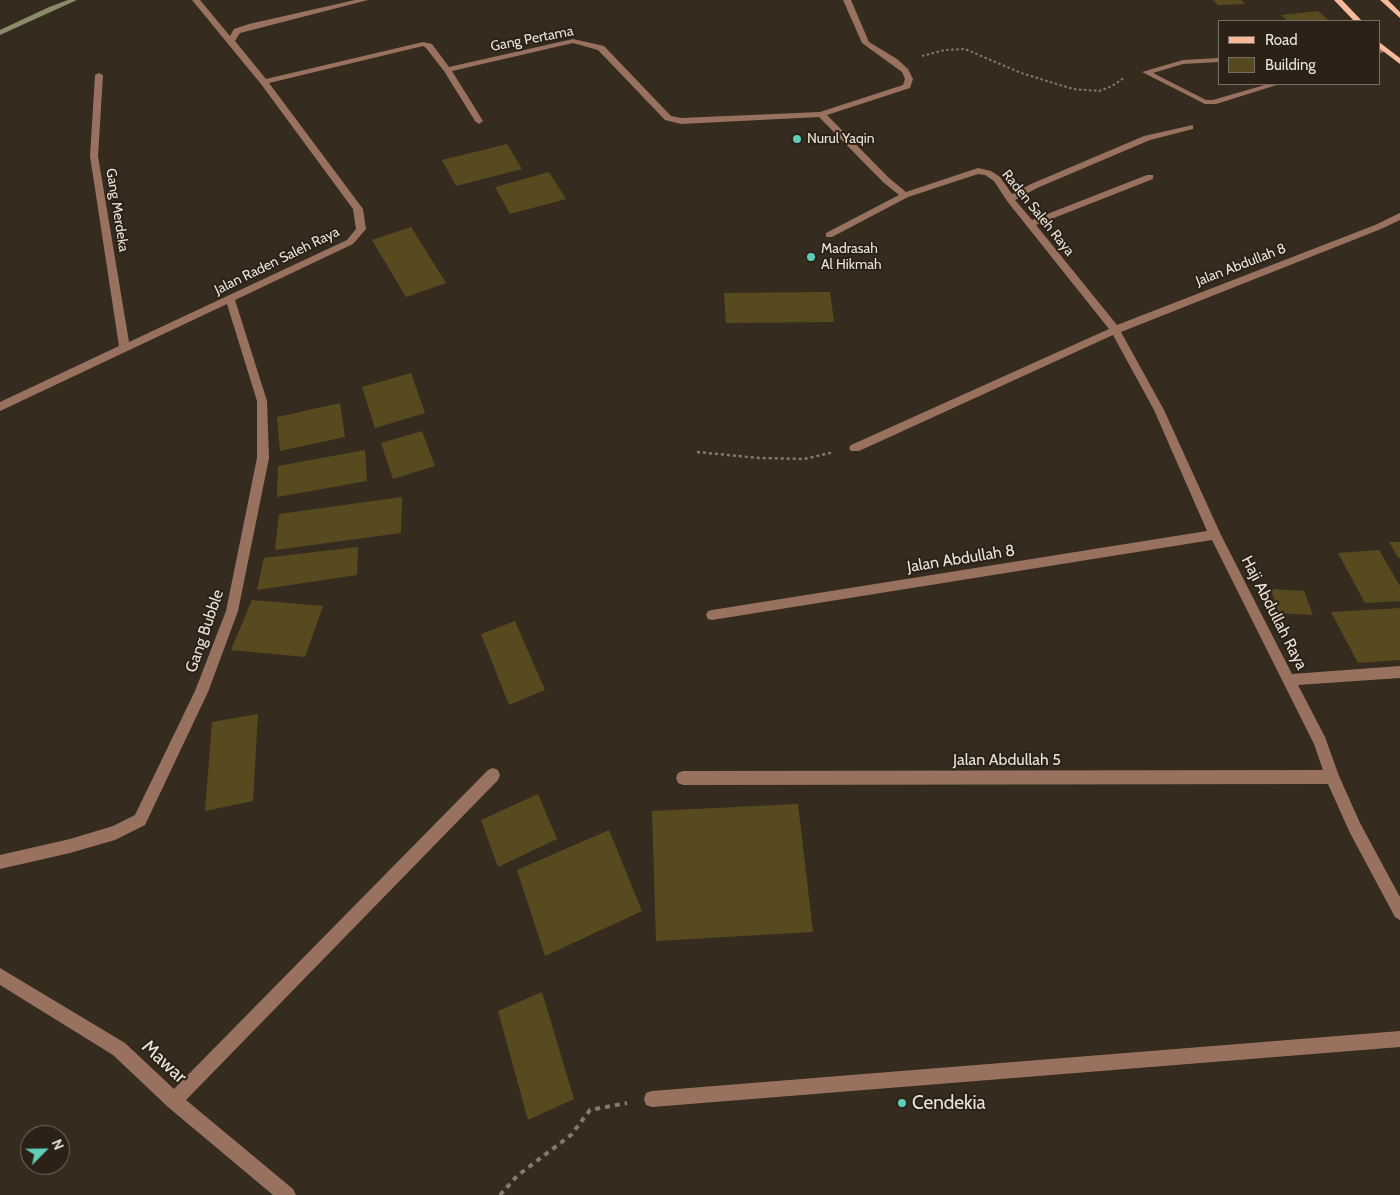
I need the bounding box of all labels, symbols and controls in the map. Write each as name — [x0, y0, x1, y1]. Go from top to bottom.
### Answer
legend — [1218, 20, 1380, 85]
street label: Gang Pertama — [489, 23, 575, 55]
text: Road — [1265, 31, 1298, 49]
text: Building — [1265, 56, 1316, 74]
place label: Nurul Yaqin — [807, 131, 875, 147]
marker: Nurul Yaqin — [791, 133, 803, 145]
street label: Gang Merdeka — [102, 167, 132, 253]
street label: Raden Saleh Raya — [998, 167, 1078, 259]
street label: Jalan Raden Saleh Raya — [212, 223, 342, 299]
street label: Jalan Abdullah 8 — [1194, 240, 1288, 290]
place label: Madrasah Al Hikmah — [821, 241, 882, 274]
marker: Madrasah Al Hikmah — [805, 251, 817, 263]
street label: Jalan Abdullah 8 — [906, 541, 1016, 577]
street label: Haji Abdullah Raya — [1237, 553, 1311, 673]
street label: Gang Bubble — [182, 587, 228, 675]
street label: Jalan Abdullah 5 — [953, 750, 1061, 770]
street label: Mawar — [137, 1036, 191, 1088]
place label: Cendekia — [912, 1092, 986, 1114]
marker: Cendekia — [896, 1097, 908, 1109]
north arrow — [20, 1125, 70, 1175]
text: N — [48, 1136, 68, 1153]

